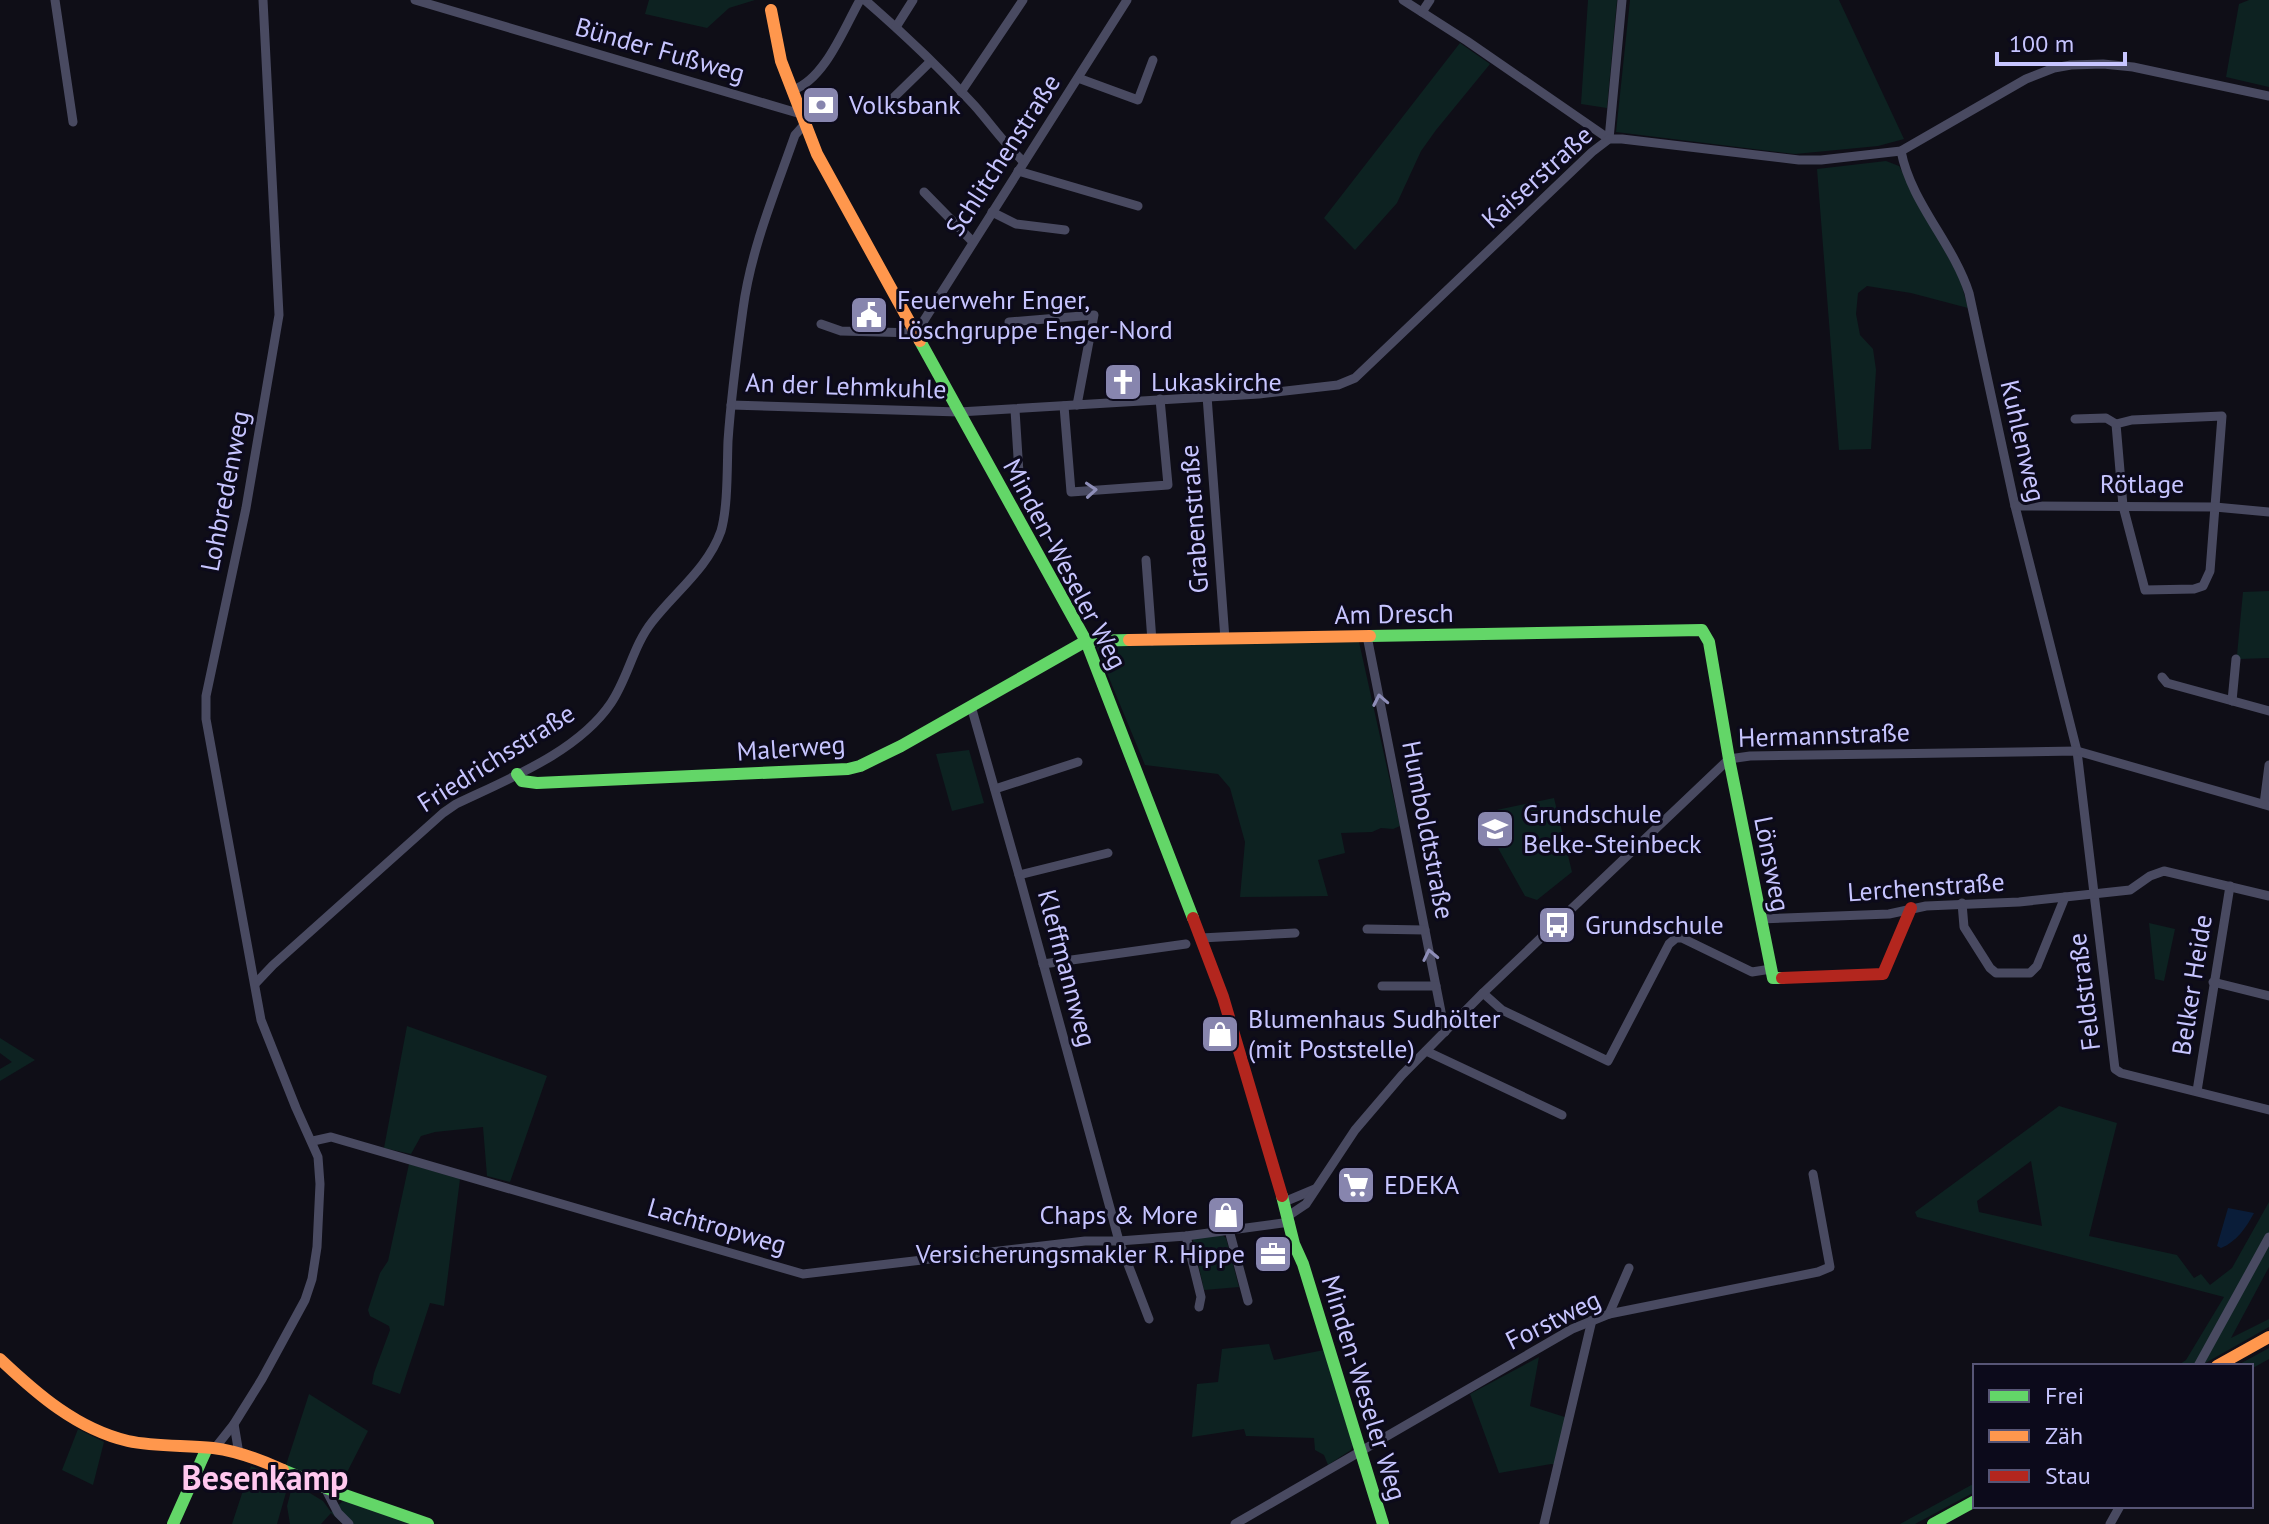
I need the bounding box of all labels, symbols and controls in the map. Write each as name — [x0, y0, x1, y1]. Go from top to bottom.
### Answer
street label: Bünder Fußweg — [571, 10, 749, 89]
scale bar — [1997, 16, 2125, 66]
text: 100 m — [2009, 28, 2074, 59]
street label: Schlitchenstraße — [938, 68, 1067, 242]
bank icon: Volksbank — [800, 84, 842, 126]
place label: Volksbank — [848, 88, 961, 121]
street label: Kaiserstraße — [1474, 118, 1599, 235]
place label: Feuerwehr Enger, Löschgruppe Enger-Nord — [897, 283, 1173, 346]
public building icon: Feuerwehr Enger, Löschgruppe Enger-Nord — [848, 294, 890, 336]
church icon: Lukaskirche — [1102, 361, 1144, 403]
street label: An der Lehmkuhle — [745, 365, 947, 406]
place label: Lukaskirche — [1151, 365, 1282, 398]
street label: Kuhlenweg — [1993, 377, 2054, 505]
street label: Lohbredenweg — [193, 408, 256, 574]
street label: Grabenstraße — [1172, 443, 1215, 595]
street label: Minden-Weseler Weg — [996, 453, 1135, 675]
street label: Rötlage — [2100, 467, 2184, 500]
one-way arrow — [1085, 482, 1098, 499]
street label: Am Dresch — [1334, 596, 1454, 631]
one-way arrow — [1372, 694, 1389, 708]
street label: Friedrichsstraße — [411, 696, 580, 819]
street label: Hermannstraße — [1737, 715, 1911, 754]
street label: Malerweg — [736, 727, 846, 768]
street label: Humboldtstraße — [1395, 738, 1462, 922]
place label: Grundschule Belke-Steinbeck — [1523, 797, 1702, 860]
school or university icon: Grundschule Belke-Steinbeck — [1474, 808, 1516, 850]
street label: Lönsweg — [1747, 813, 1798, 915]
street label: Lerchenstraße — [1846, 865, 2006, 908]
street label: Kleffmannweg — [1031, 886, 1104, 1050]
bus stop icon: Grundschule — [1536, 904, 1578, 946]
place label: Grundschule — [1585, 908, 1724, 941]
street label: Belker Heide — [2164, 912, 2219, 1058]
street label: Feldstraße — [2060, 931, 2107, 1053]
one-way arrow — [1422, 949, 1439, 963]
place label: Blumenhaus Sudhölter (mit Poststelle) — [1248, 1002, 1501, 1065]
shop icon: Blumenhaus Sudhölter (mit Poststelle) — [1199, 1013, 1241, 1055]
supermarket icon: EDEKA — [1335, 1164, 1377, 1206]
place label: EDEKA — [1384, 1168, 1459, 1201]
street label: Lachtropweg — [644, 1190, 790, 1261]
shop icon: Chaps & More — [1205, 1194, 1247, 1236]
place label: Chaps & More — [1039, 1198, 1198, 1231]
office icon: Versicherungsmakler R. Hippe — [1252, 1233, 1294, 1275]
place label: Versicherungsmakler R. Hippe — [915, 1237, 1245, 1270]
street label: Minden-Weseler Weg — [1315, 1271, 1414, 1504]
street label: Forstweg — [1500, 1282, 1606, 1357]
legend — [1973, 1364, 2253, 1508]
text: Frei — [2045, 1380, 2084, 1411]
text: Zäh — [2045, 1420, 2083, 1451]
district label: Besenkamp — [182, 1455, 348, 1499]
text: Stau — [2045, 1460, 2091, 1491]

